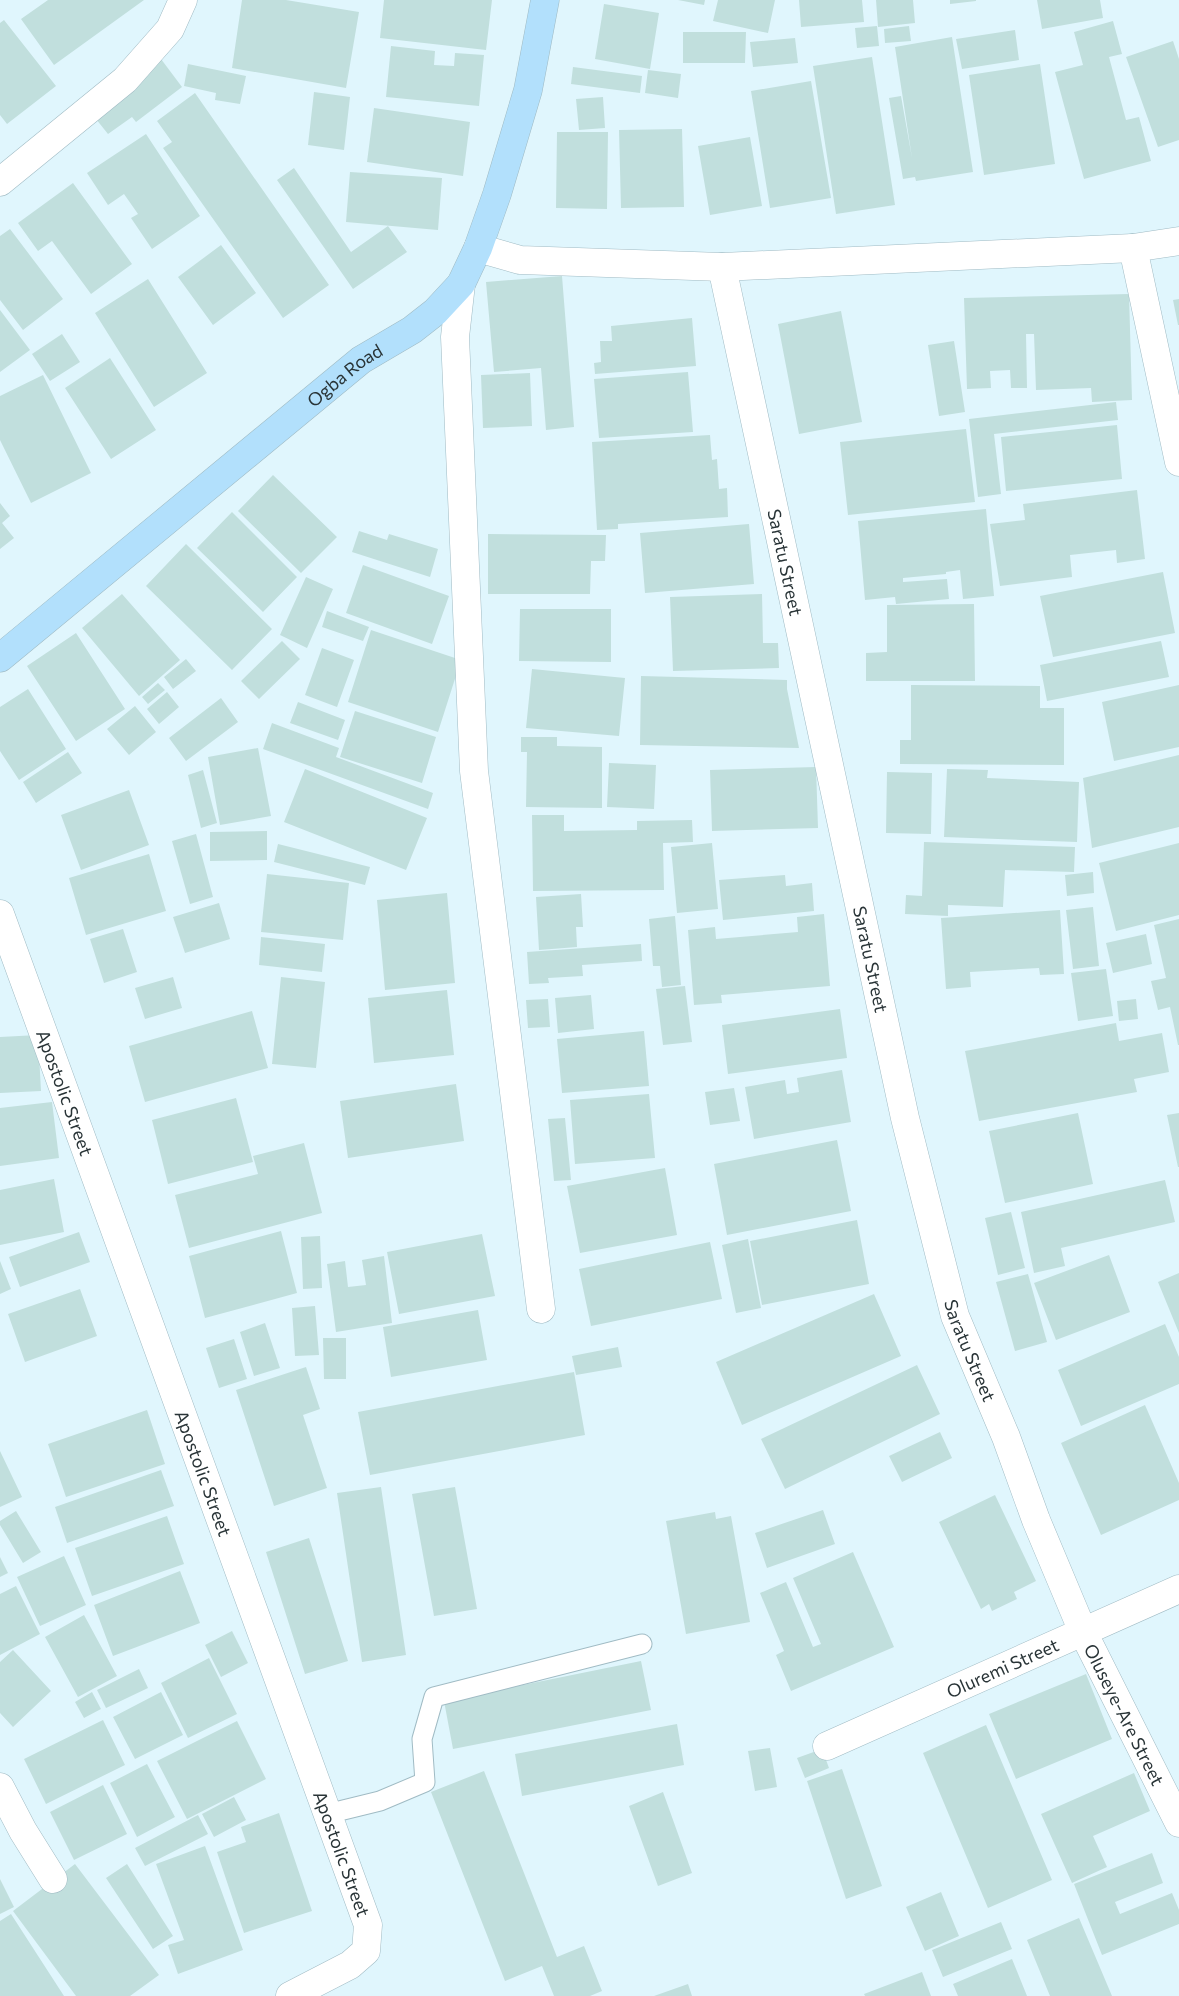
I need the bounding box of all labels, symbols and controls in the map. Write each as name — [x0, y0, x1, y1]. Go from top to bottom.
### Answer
street label: Ogba Road — [302, 339, 386, 411]
street label: Saratu Street — [763, 507, 808, 617]
street label: Saratu Street — [849, 904, 893, 1014]
street label: Apostolic Street — [32, 1027, 98, 1158]
street label: Saratu Street — [940, 1297, 1001, 1405]
street label: Apostolic Street — [171, 1407, 236, 1539]
street label: Oluremi Street — [943, 1633, 1062, 1702]
street label: Oluseye-Are Street — [1080, 1640, 1169, 1789]
street label: Apostolic Street — [309, 1788, 375, 1920]

